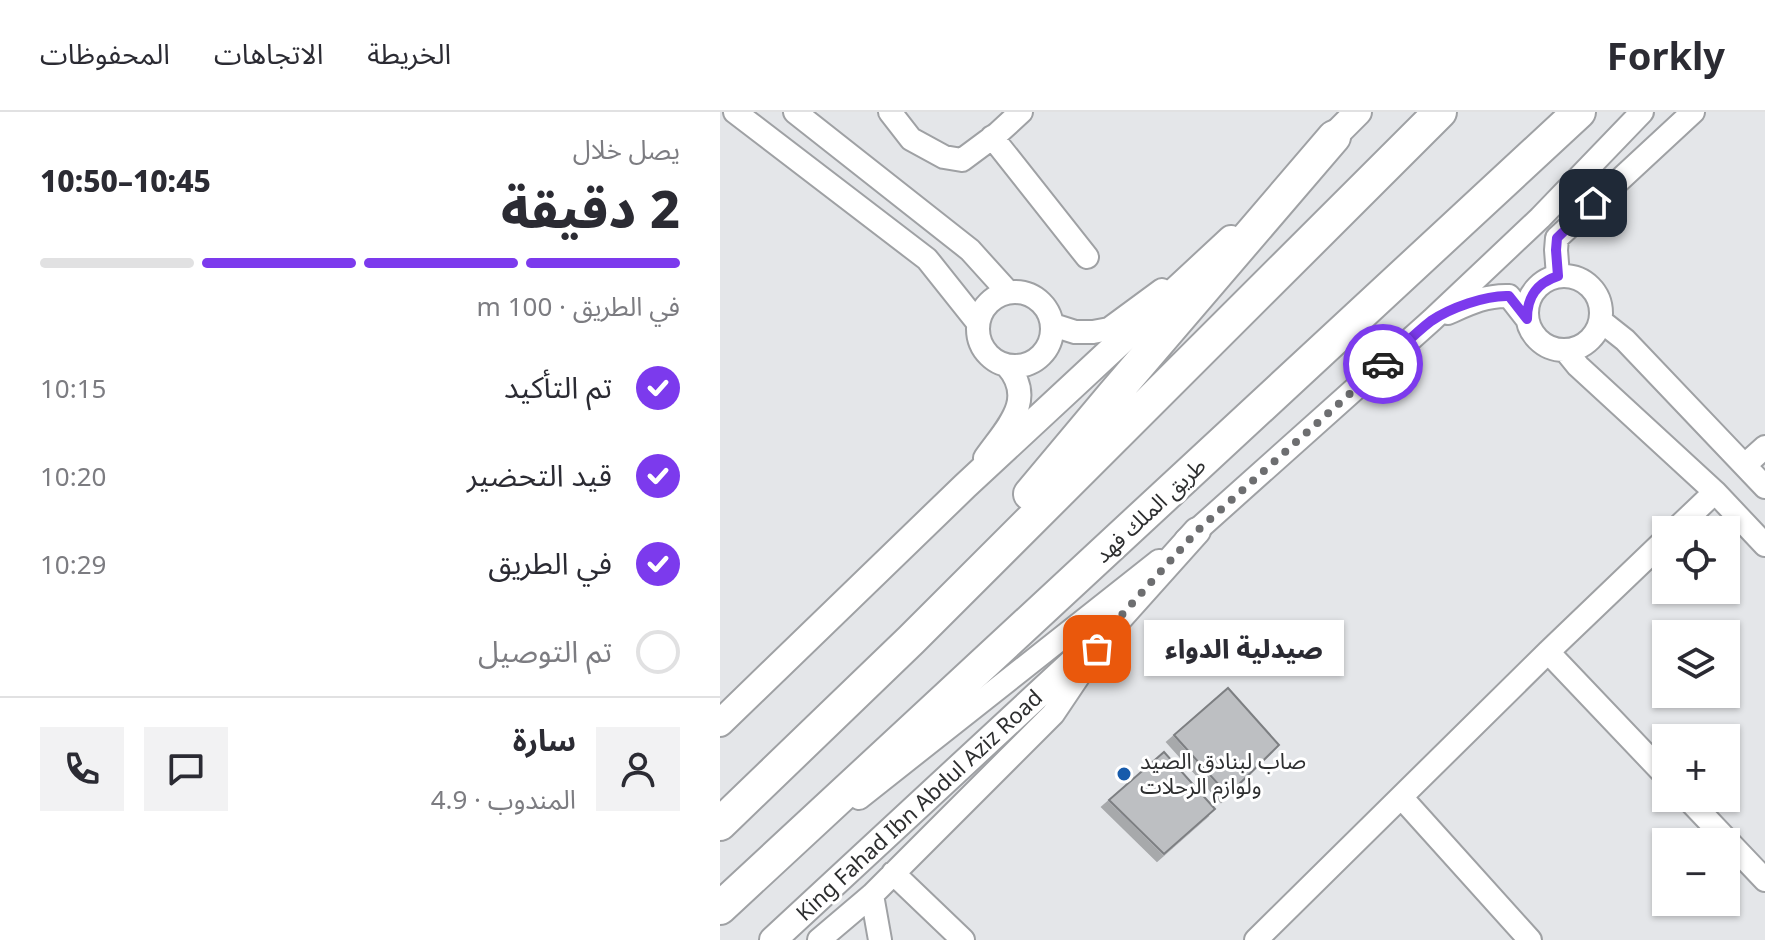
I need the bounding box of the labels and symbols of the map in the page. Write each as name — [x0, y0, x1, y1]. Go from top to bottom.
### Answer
pin — [1559, 169, 1627, 237]
courier — [1343, 324, 1423, 404]
street label: طريق الملك فهد — [1087, 450, 1211, 569]
pin — [1063, 615, 1131, 683]
callout: صيدلية الدواء — [1145, 621, 1345, 677]
street label: King Fahad Ibn Abdul Aziz Road — [789, 682, 1048, 927]
place label: صاب لبنادق الصيد ولوازم الرحلات — [1140, 745, 1306, 803]
marker: صاب لبنادق الصيد ولوازم الرحلات — [1115, 765, 1133, 783]

